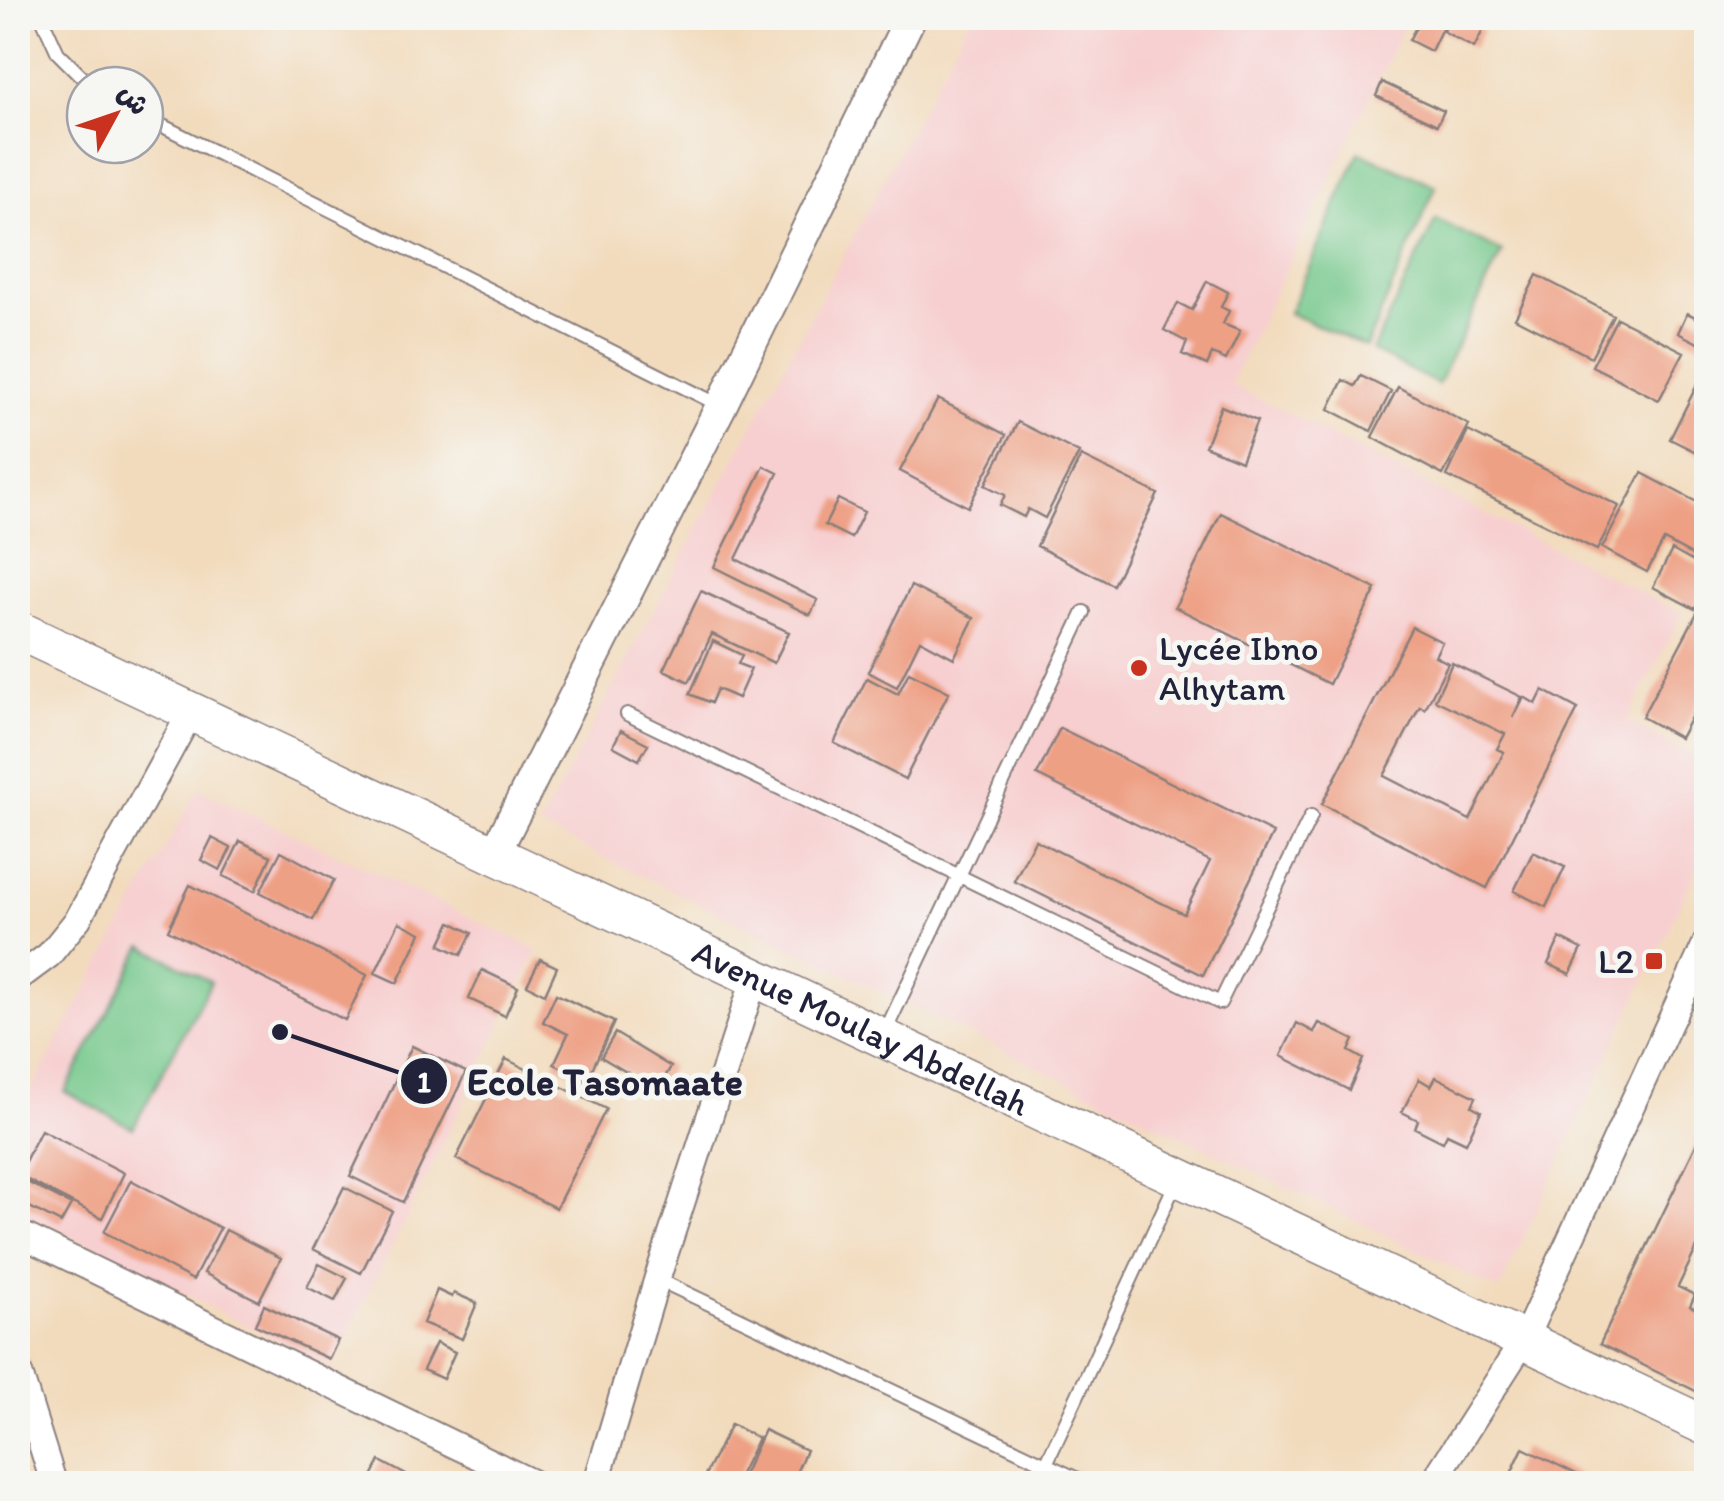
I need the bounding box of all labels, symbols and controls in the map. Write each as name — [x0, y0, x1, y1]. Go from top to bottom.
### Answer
north arrow — [65, 65, 165, 165]
text: ش — [111, 76, 157, 122]
place label: Lycée Ibno Alhytam — [1159, 627, 1319, 709]
marker: Lycée Ibno Alhytam — [1128, 657, 1150, 679]
street label: Avenue Moulay Abdellah — [686, 930, 1036, 1125]
place label: L2 — [1598, 940, 1634, 982]
marker: L2 — [1643, 950, 1665, 972]
callout: Ecole Tasomaate — [399, 1047, 761, 1115]
text: Ecole Tasomaate — [467, 1059, 743, 1105]
text: 1 — [417, 1063, 431, 1100]

